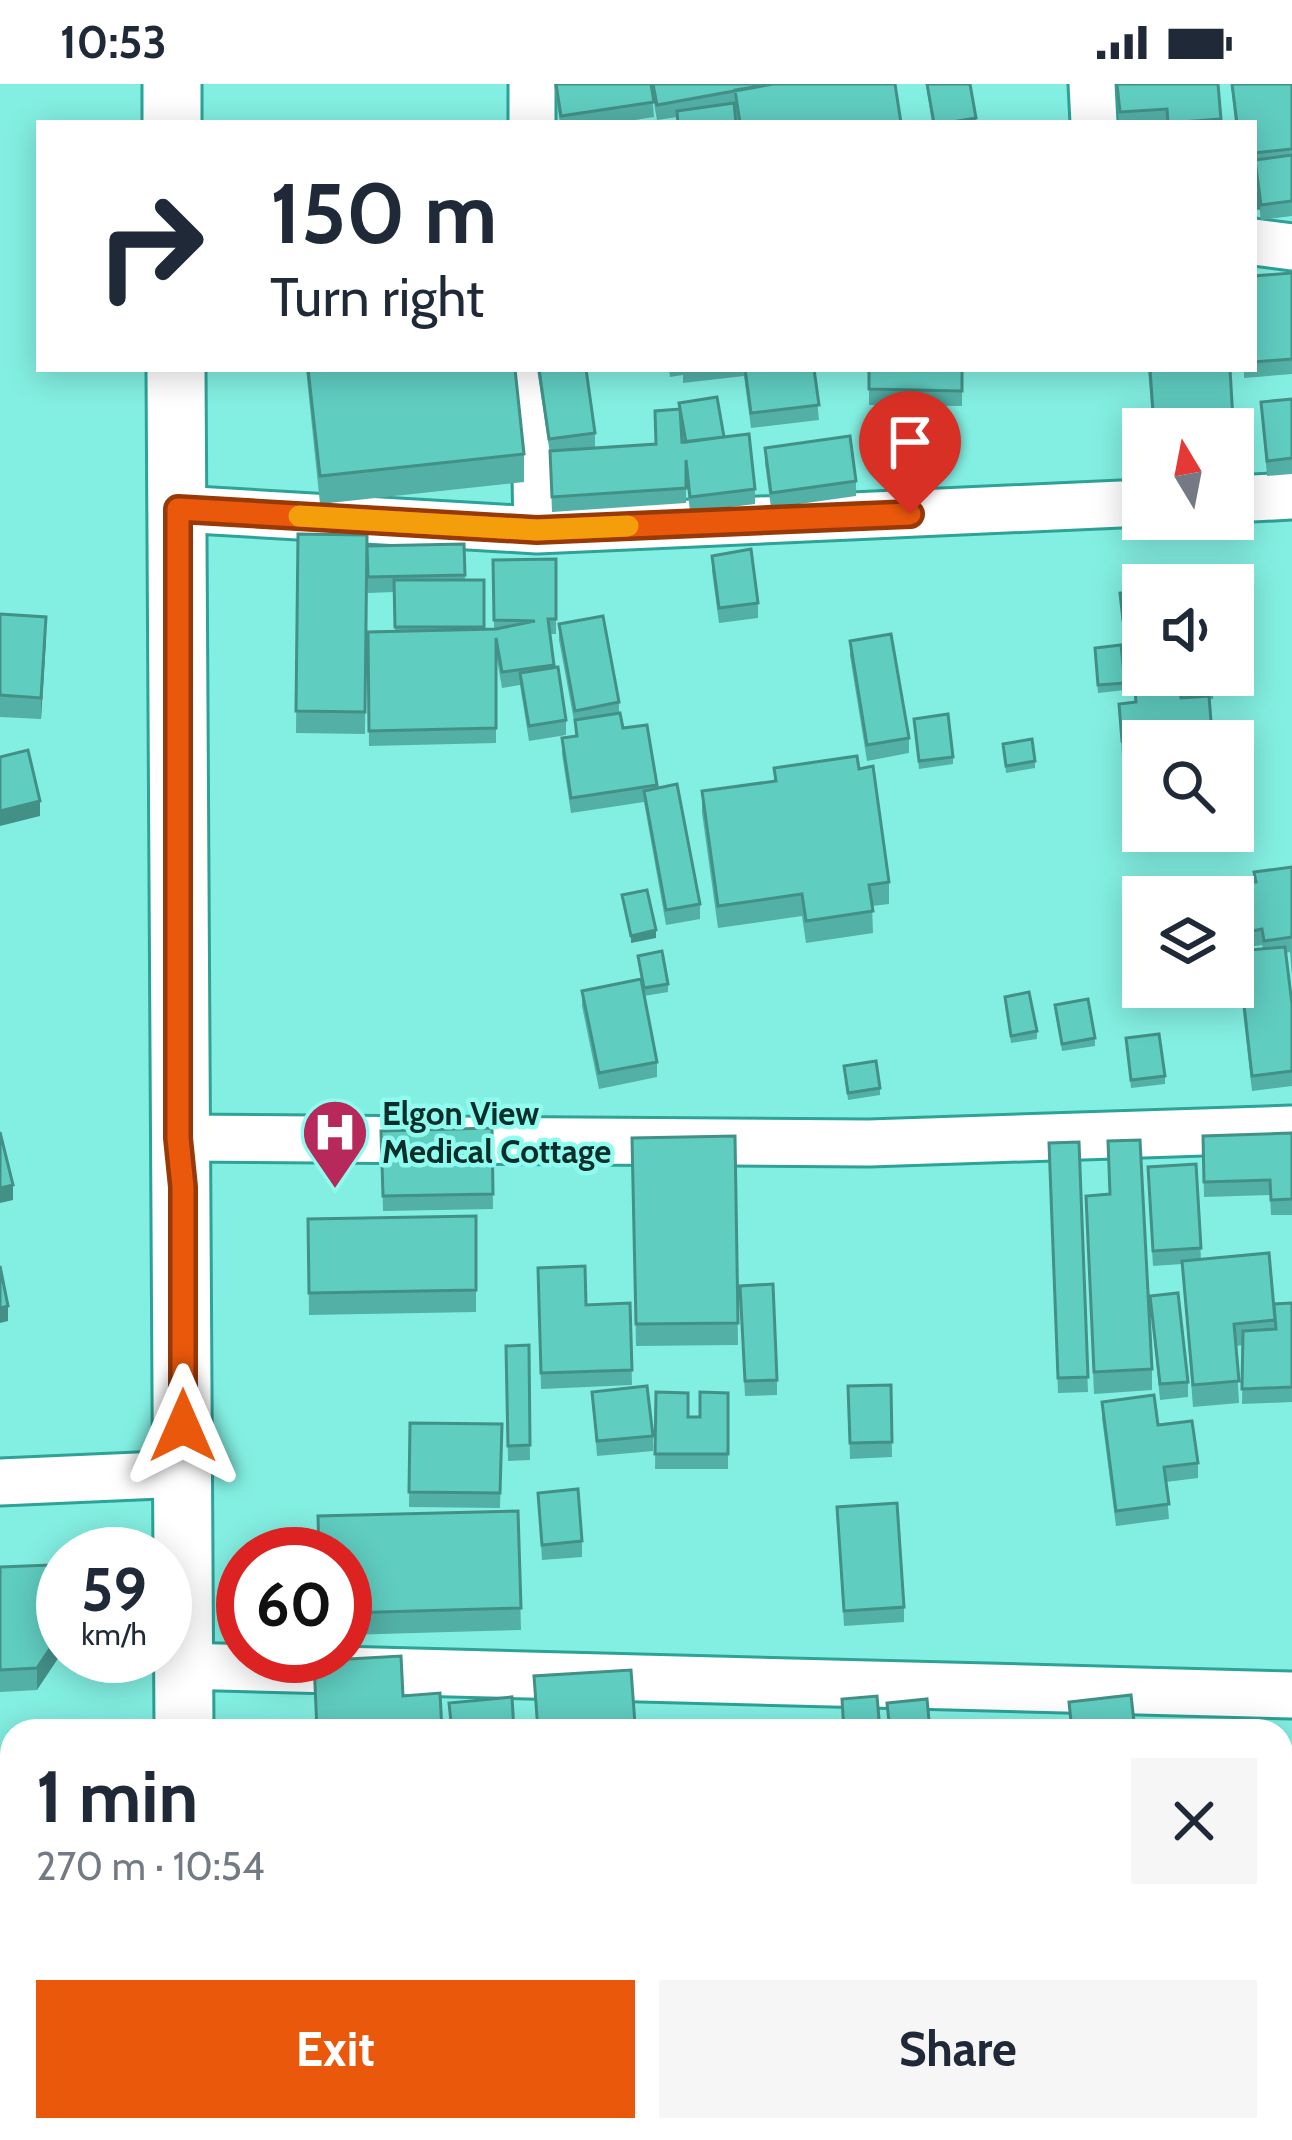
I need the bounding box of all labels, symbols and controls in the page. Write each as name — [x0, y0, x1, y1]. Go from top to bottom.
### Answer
text: 10:53 — [60, 15, 167, 69]
text: 150 m — [270, 162, 497, 264]
icon: right — [72, 168, 228, 324]
text: Turn right — [270, 264, 484, 330]
pin — [859, 391, 961, 514]
north arrow — [1122, 408, 1254, 540]
map controls — [1122, 408, 1254, 1008]
icon: arrive — [877, 409, 943, 475]
button: sound — [1122, 564, 1254, 696]
button: search — [1122, 720, 1254, 852]
button: layers — [1122, 876, 1254, 1008]
place label: Elgon View Medical Cottage — [382, 1093, 611, 1171]
hospital icon: Elgon View Medical Cottage — [300, 1097, 370, 1191]
position arrow — [120, 1363, 246, 1489]
speed limit sign: 60 — [216, 1527, 372, 1683]
text: 59 — [81, 1553, 147, 1626]
text: km/h — [81, 1616, 147, 1653]
text: 1 min — [36, 1753, 198, 1840]
button: close — [1131, 1758, 1257, 1884]
text: 270 m · 10:54 — [36, 1842, 264, 1890]
button: Exit — [36, 1980, 635, 2118]
button: Share — [659, 1980, 1257, 2118]

